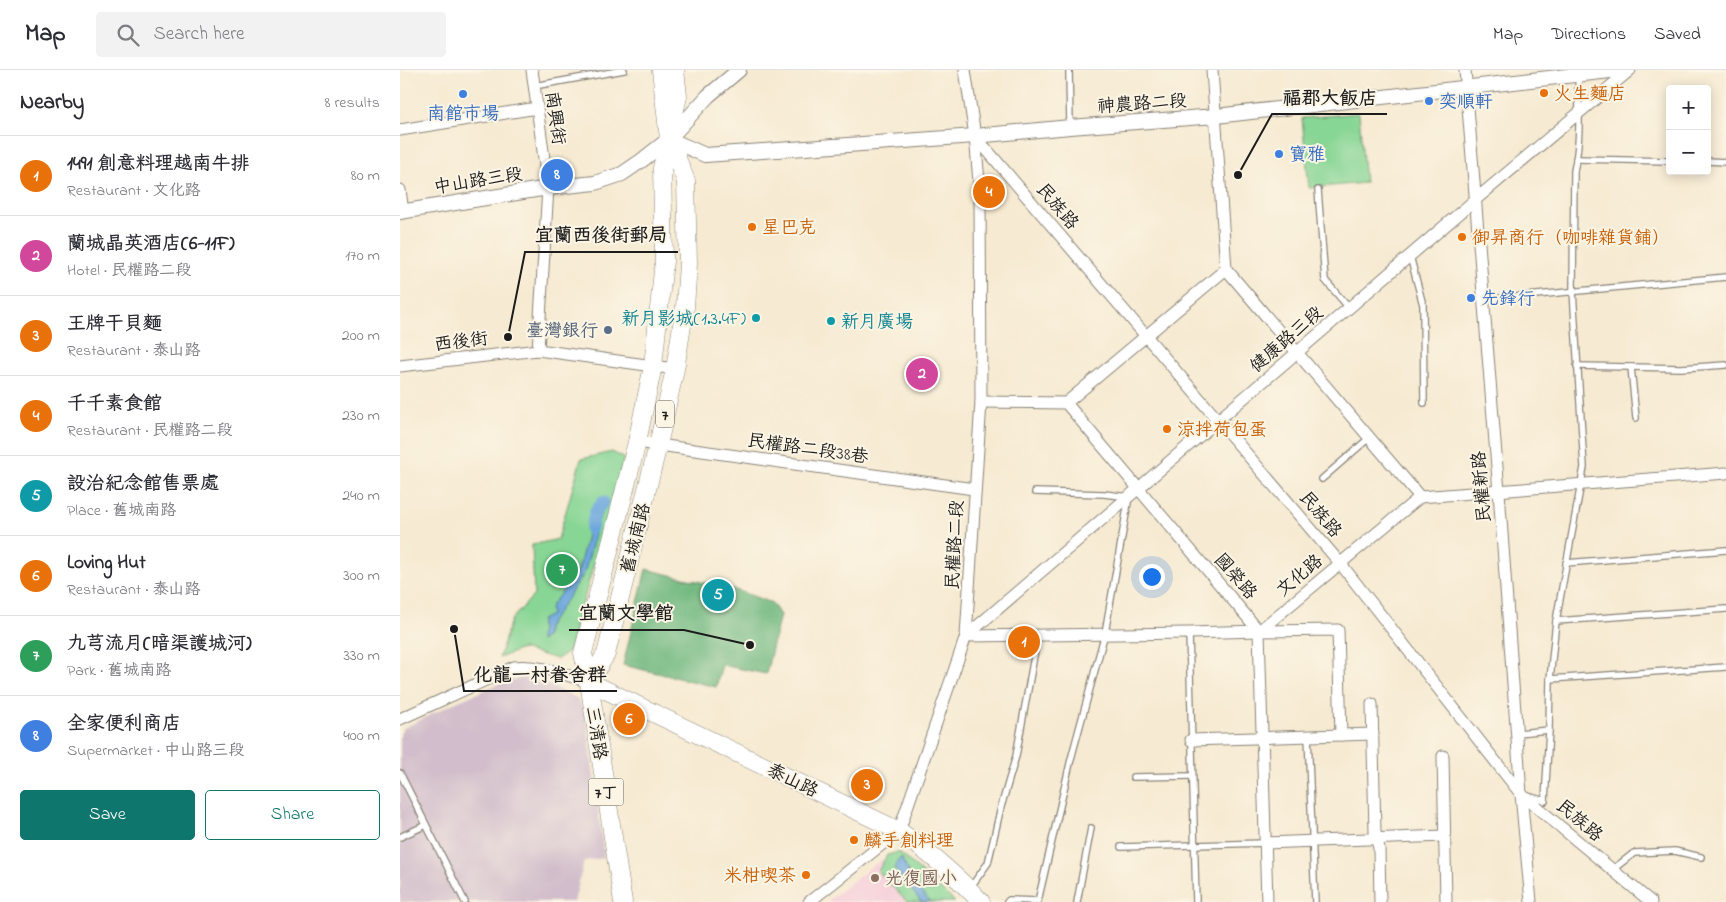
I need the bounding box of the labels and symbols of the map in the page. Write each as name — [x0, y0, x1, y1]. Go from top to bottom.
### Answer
callout: 福郡大飯店 — [1272, 80, 1387, 114]
place label: 火生麵店 — [1554, 82, 1626, 108]
text: 福郡大飯店 — [1282, 86, 1378, 113]
marker: 火生麵店 — [1538, 87, 1550, 99]
marker: 南館市場 — [457, 88, 469, 100]
street label: 神農路二段 — [1096, 89, 1188, 121]
street label: 南興街 — [537, 90, 571, 147]
place label: 奕順軒 — [1439, 90, 1493, 116]
marker: 奕順軒 — [1423, 95, 1435, 107]
place label: 南館市場 — [427, 102, 499, 128]
place label: 寶雅 — [1289, 143, 1325, 169]
marker: 寶雅 — [1273, 148, 1285, 160]
pin: 8 — [541, 156, 573, 194]
street label: 中山路三段 — [432, 162, 525, 202]
pin: 4 — [973, 173, 1005, 211]
street label: 民族路 — [1029, 178, 1084, 236]
place label: 星巴克 — [762, 216, 816, 242]
callout: 宜蘭西後街郵局 — [525, 218, 678, 252]
marker: 星巴克 — [746, 221, 758, 233]
text: 宜蘭西後街郵局 — [534, 223, 668, 250]
place label: 御昇商行（咖啡雜貨鋪） — [1472, 226, 1670, 252]
marker: 御昇商行（咖啡雜貨鋪） — [1456, 231, 1468, 243]
place label: 先鋒行 — [1481, 287, 1535, 313]
marker: 先鋒行 — [1465, 292, 1477, 304]
street label: 健康路三段 — [1245, 301, 1330, 380]
place label: 新月影城(1.3.4F) — [622, 307, 746, 333]
place label: 新月廣場 — [841, 310, 913, 336]
marker: 新月影城(1.3.4F) — [750, 312, 762, 324]
marker: 新月廣場 — [825, 315, 837, 327]
place label: 臺灣銀行 — [526, 319, 598, 345]
marker: 臺灣銀行 — [602, 324, 614, 336]
street label: 西後街 — [433, 327, 490, 359]
pin: 2 — [906, 355, 938, 393]
road number: 7 — [656, 400, 674, 428]
place label: 涼拌荷包蛋 — [1177, 418, 1267, 444]
marker: 涼拌荷包蛋 — [1161, 423, 1173, 435]
street label: 民權路二段38巷 — [745, 429, 870, 471]
street label: 民權新路 — [1467, 450, 1499, 524]
street label: 民族路 — [1292, 486, 1347, 544]
street label: 民權路二段 — [941, 499, 971, 591]
street label: 舊城南路 — [616, 500, 658, 577]
street label: 國榮路 — [1207, 548, 1262, 606]
street label: 文化路 — [1271, 549, 1329, 604]
pin: 7 — [546, 551, 578, 589]
your location — [1139, 564, 1165, 590]
pin: 5 — [702, 576, 734, 614]
callout: 宜蘭文學館 — [569, 596, 684, 630]
text: 宜蘭文學館 — [578, 601, 674, 628]
pin: 1 — [1008, 623, 1040, 661]
callout: 化龍一村眷舍群 — [464, 657, 617, 691]
text: 化龍一村眷舍群 — [473, 663, 607, 690]
pin: 6 — [613, 700, 645, 738]
street label: 三清路 — [578, 705, 612, 762]
street label: 泰山路 — [762, 758, 822, 805]
pin: 3 — [851, 766, 883, 804]
road number: 7丁 — [588, 779, 624, 806]
street label: 民族路 — [1550, 794, 1608, 849]
place label: 麟手創料理 — [864, 829, 954, 855]
marker: 麟手創料理 — [848, 834, 860, 846]
place label: 米柑喫茶 — [724, 864, 796, 890]
place label: 光復國小 — [885, 867, 957, 893]
marker: 米柑喫茶 — [800, 869, 812, 881]
marker: 光復國小 — [869, 872, 881, 884]

